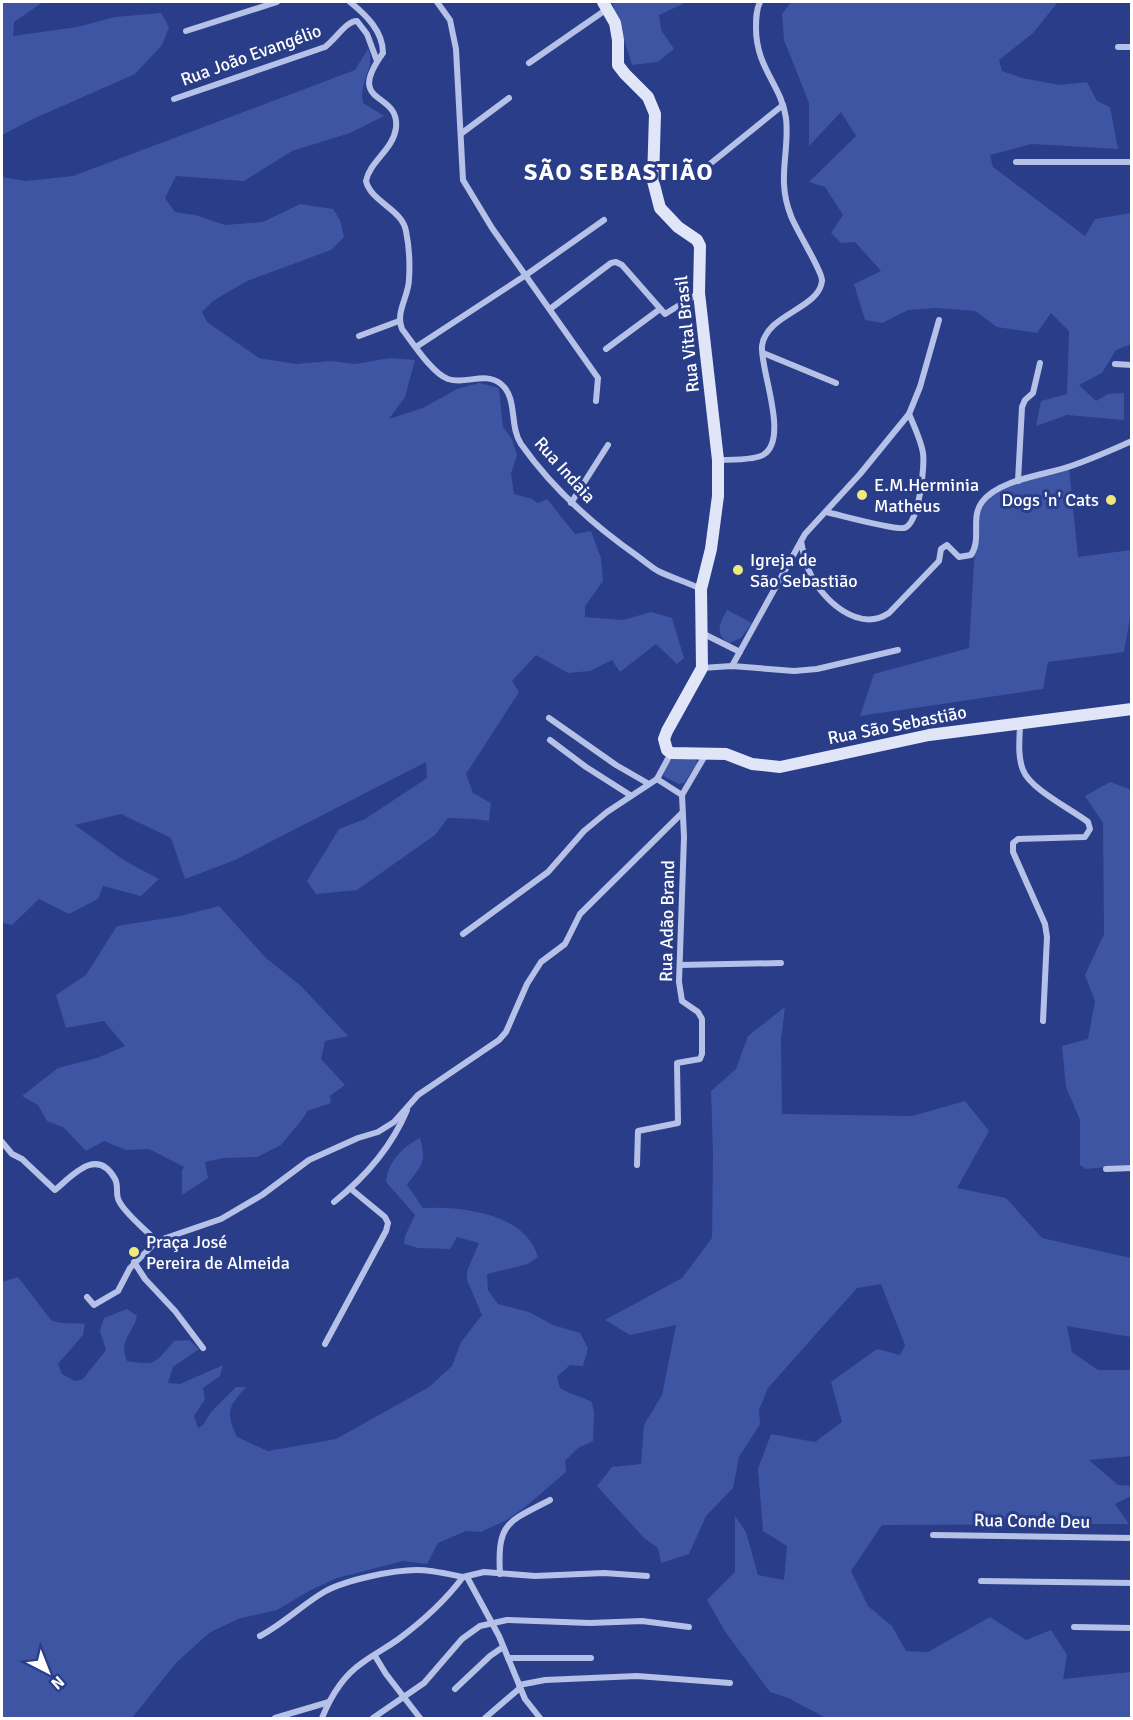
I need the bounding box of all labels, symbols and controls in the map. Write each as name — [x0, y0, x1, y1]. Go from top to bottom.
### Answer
street label: Rua João Evangélio — [178, 19, 324, 91]
district label: SÃO SEBASTIÃO — [524, 157, 714, 187]
street label: Rua Vital Brasil — [670, 274, 704, 394]
street label: Rua Indaia — [530, 432, 600, 508]
place label: E.M.Herminia Matheus — [874, 474, 979, 517]
marker: E.M.Herminia Matheus — [855, 488, 869, 502]
place label: Dogs 'n' Cats — [1002, 489, 1099, 511]
marker: Dogs 'n' Cats — [1104, 493, 1118, 507]
place label: Igreja de São Sebastião — [750, 549, 858, 592]
marker: Igreja de São Sebastião — [731, 563, 745, 577]
street label: Rua São Sebastião — [826, 701, 968, 749]
street label: Rua Adão Brand — [655, 860, 679, 982]
place label: Praça José Pereira de Almeida — [146, 1231, 290, 1274]
marker: Praça José Pereira de Almeida — [127, 1245, 141, 1259]
street label: Rua Conde Deu — [974, 1509, 1090, 1533]
north arrow — [18, 1642, 78, 1702]
text: N — [47, 1671, 68, 1694]

